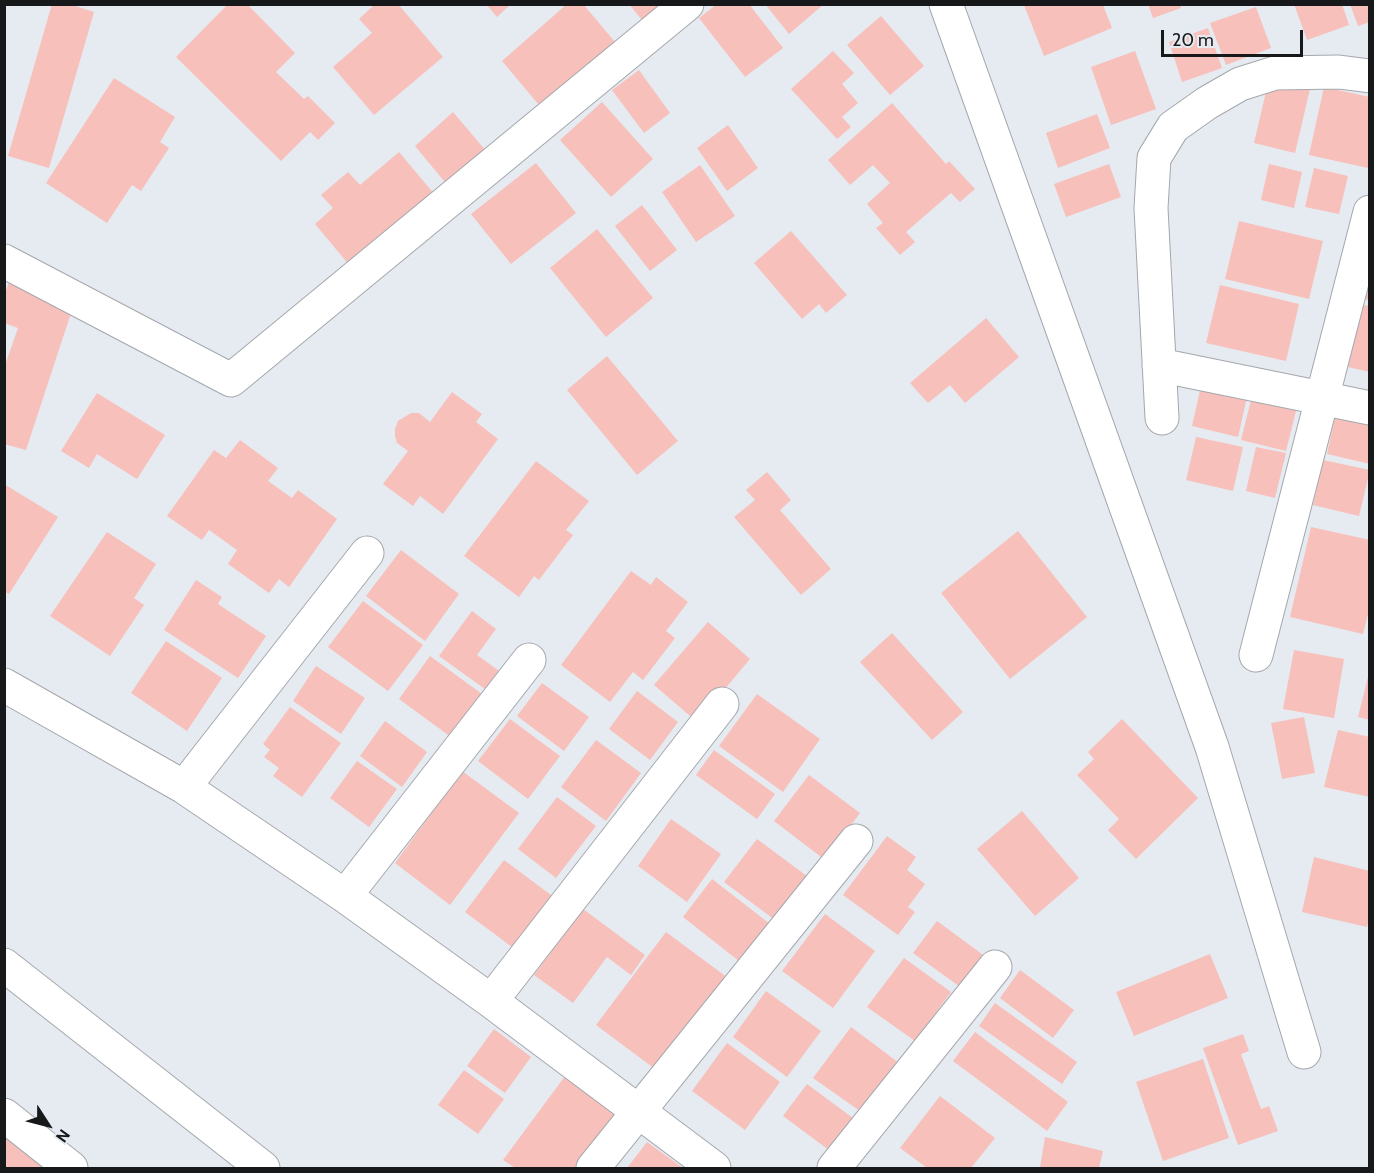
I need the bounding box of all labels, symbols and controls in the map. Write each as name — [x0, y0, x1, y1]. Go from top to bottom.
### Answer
scale bar — [1164, 18, 1306, 56]
text: 20 m — [1172, 29, 1214, 51]
north arrow — [18, 1095, 78, 1155]
text: N — [52, 1126, 74, 1146]

